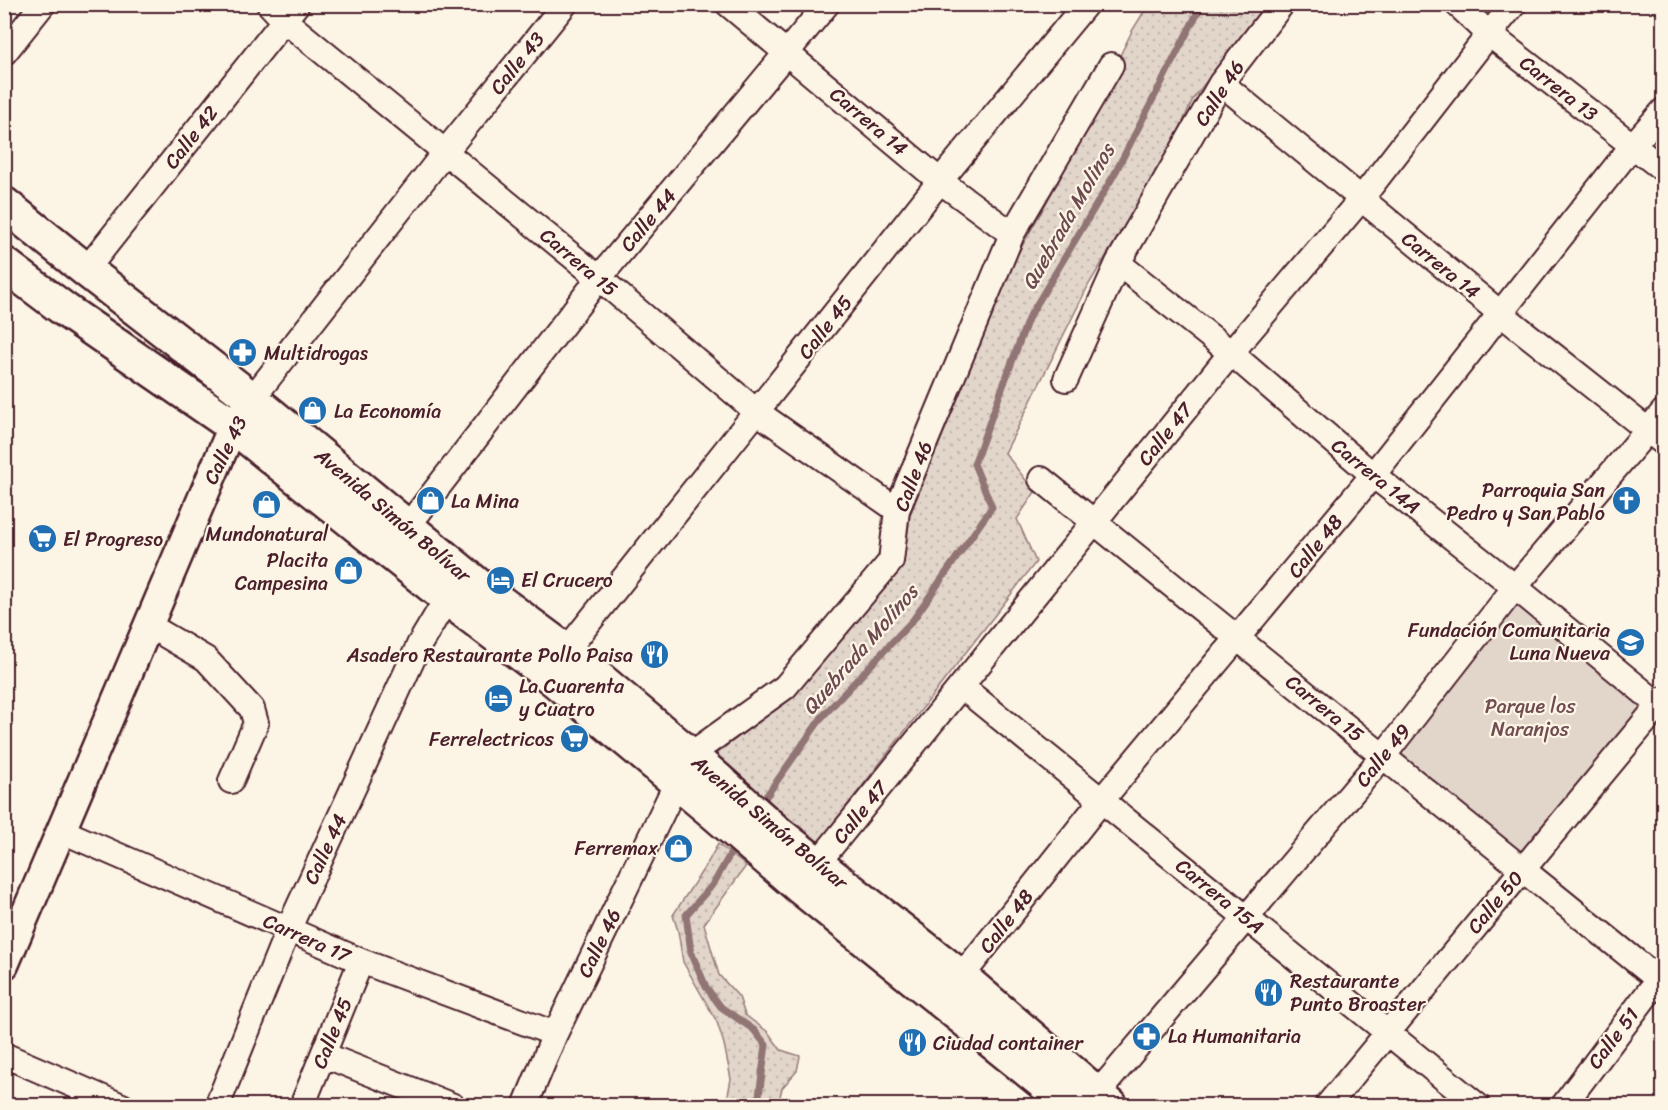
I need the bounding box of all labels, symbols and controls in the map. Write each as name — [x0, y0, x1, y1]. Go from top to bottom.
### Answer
street label: Calle 43 — [481, 24, 554, 103]
street label: Carrera 13 — [1512, 46, 1606, 131]
street label: Calle 46 — [1185, 53, 1254, 134]
street label: Carrera 14 — [822, 78, 916, 165]
street label: Calle 42 — [155, 97, 228, 177]
water label: Quebrada Molinos — [1011, 135, 1127, 297]
street label: Calle 44 — [611, 181, 686, 260]
street label: Carrera 15 — [532, 219, 626, 306]
street label: Carrera 14 — [1393, 222, 1488, 308]
street label: Calle 45 — [789, 287, 862, 367]
place label: Multidrogas — [264, 336, 369, 371]
pharmacy icon: Multidrogas — [227, 337, 259, 369]
place label: La Economía — [334, 394, 441, 429]
street label: Calle 47 — [1129, 394, 1203, 474]
shop icon: La Economía — [297, 395, 329, 427]
street label: Calle 43 — [194, 410, 257, 491]
street label: Carrera 14A — [1323, 429, 1428, 524]
street label: Calle 46 — [884, 436, 943, 517]
street label: Avenida Simón Bolívar — [306, 438, 480, 593]
place label: Parroquia San Pedro y San Pablo — [1446, 473, 1605, 531]
place label: La Mina — [451, 484, 519, 519]
shop icon: La Mina — [414, 485, 446, 517]
church icon: Parroquia San Pedro y San Pablo — [1610, 485, 1642, 517]
shop icon: Mundonatural — [251, 488, 283, 520]
street label: Calle 48 — [1279, 507, 1352, 586]
place label: Mundonatural — [206, 517, 329, 552]
place label: El Progreso — [63, 522, 163, 557]
supermarket icon: El Progreso — [26, 523, 58, 555]
place label: Placita Campesina — [235, 543, 328, 601]
shop icon: Placita Campesina — [333, 555, 365, 587]
place label: El Crucero — [521, 563, 613, 598]
hotel icon: El Crucero — [484, 564, 516, 596]
water label: Quebrada Molinos — [792, 574, 930, 724]
place label: Fundación Comunitaria Luna Nueva — [1408, 613, 1611, 671]
school or university icon: Fundación Comunitaria Luna Nueva — [1615, 626, 1647, 658]
place label: Asadero Restaurante Pollo Paisa — [346, 638, 633, 673]
restaurant icon: Asadero Restaurante Pollo Paisa — [638, 639, 670, 671]
street label: Carrera 15 — [1277, 665, 1372, 751]
place label: La Cuarenta y Cuatro — [519, 669, 625, 727]
hotel icon: La Cuarenta y Cuatro — [482, 682, 514, 714]
park label: Parque los Naranjos — [1485, 689, 1576, 747]
street label: Calle 49 — [1346, 715, 1420, 795]
place label: Ferrelectricos — [429, 722, 555, 757]
supermarket icon: Ferrelectricos — [559, 723, 591, 755]
street label: Avenida Simón Bolívar — [683, 745, 857, 900]
street label: Calle 47 — [824, 772, 898, 852]
street label: Calle 44 — [294, 808, 357, 890]
place label: Ferremax — [575, 831, 659, 866]
shop icon: Ferremax — [663, 832, 695, 864]
street label: Carrera 15A — [1167, 849, 1272, 944]
street label: Calle 50 — [1458, 863, 1533, 942]
street label: Calle 48 — [970, 881, 1043, 961]
street label: Calle 46 — [568, 903, 631, 984]
street label: Carrera 17 — [257, 904, 358, 974]
place label: Restaurante Punto Broaster — [1290, 964, 1426, 1022]
restaurant icon: Restaurante Punto Broaster — [1253, 976, 1285, 1008]
street label: Calle 45 — [302, 992, 363, 1074]
street label: Calle 51 — [1578, 1000, 1649, 1077]
place label: La Humanitaria — [1168, 1019, 1301, 1054]
pharmacy icon: La Humanitaria — [1131, 1020, 1163, 1052]
place label: Ciudad container — [933, 1026, 1084, 1061]
restaurant icon: Ciudad container — [896, 1027, 928, 1059]

